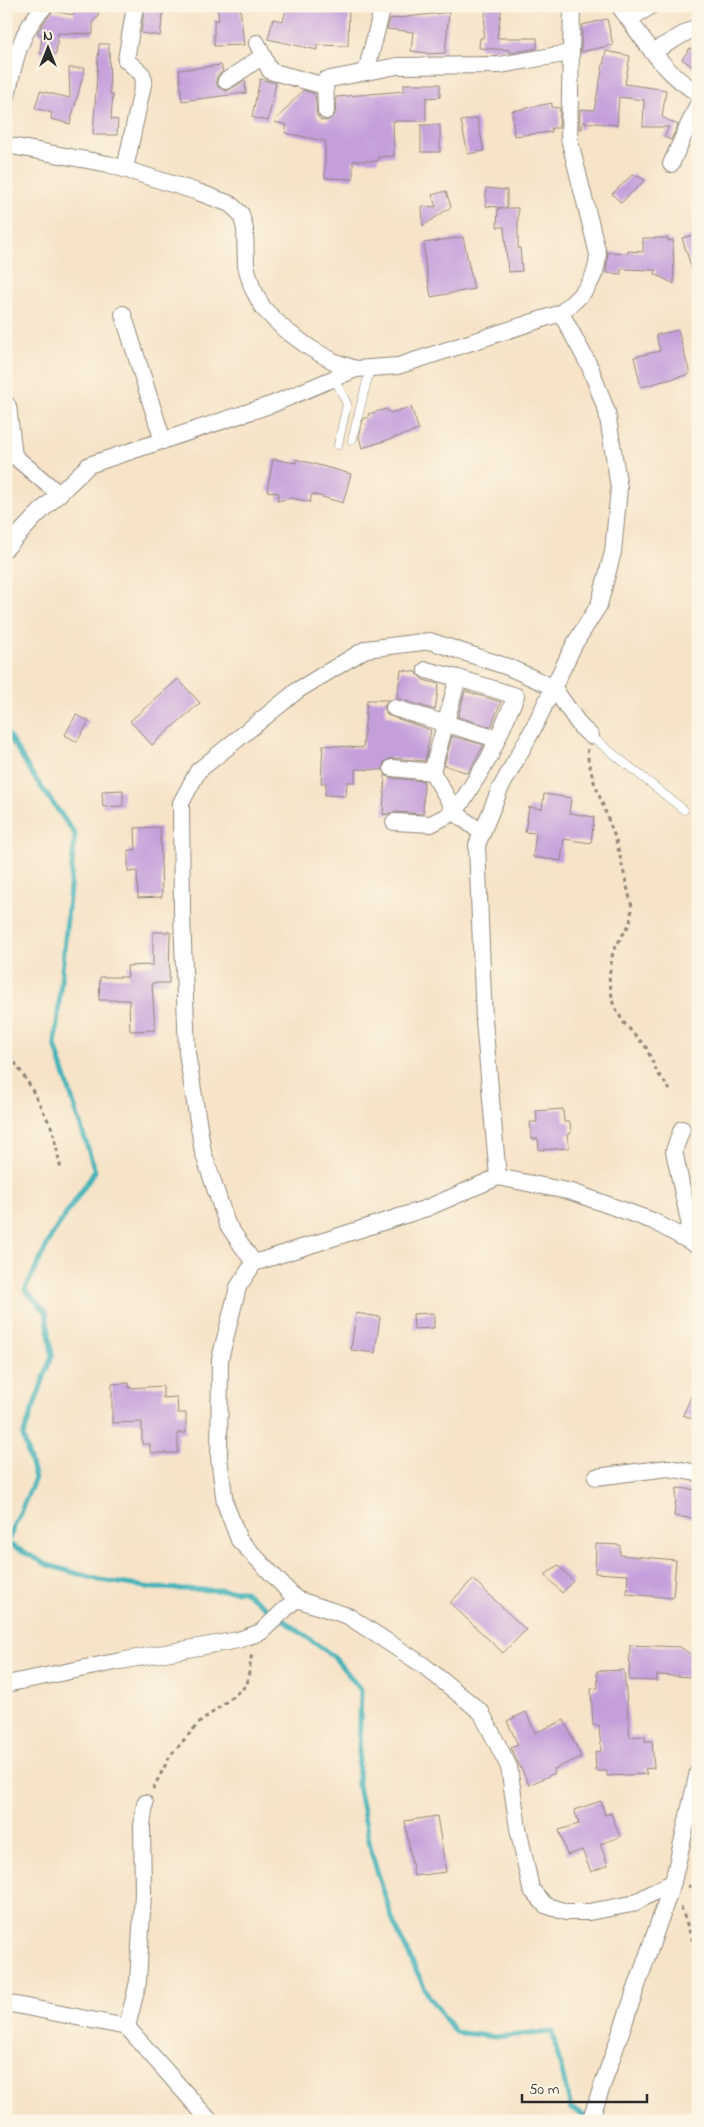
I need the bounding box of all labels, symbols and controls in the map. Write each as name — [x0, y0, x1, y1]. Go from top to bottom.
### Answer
north arrow — [22, 22, 72, 72]
text: N — [43, 26, 53, 47]
scale bar — [522, 2072, 646, 2104]
text: 50 m — [529, 2079, 560, 2101]

